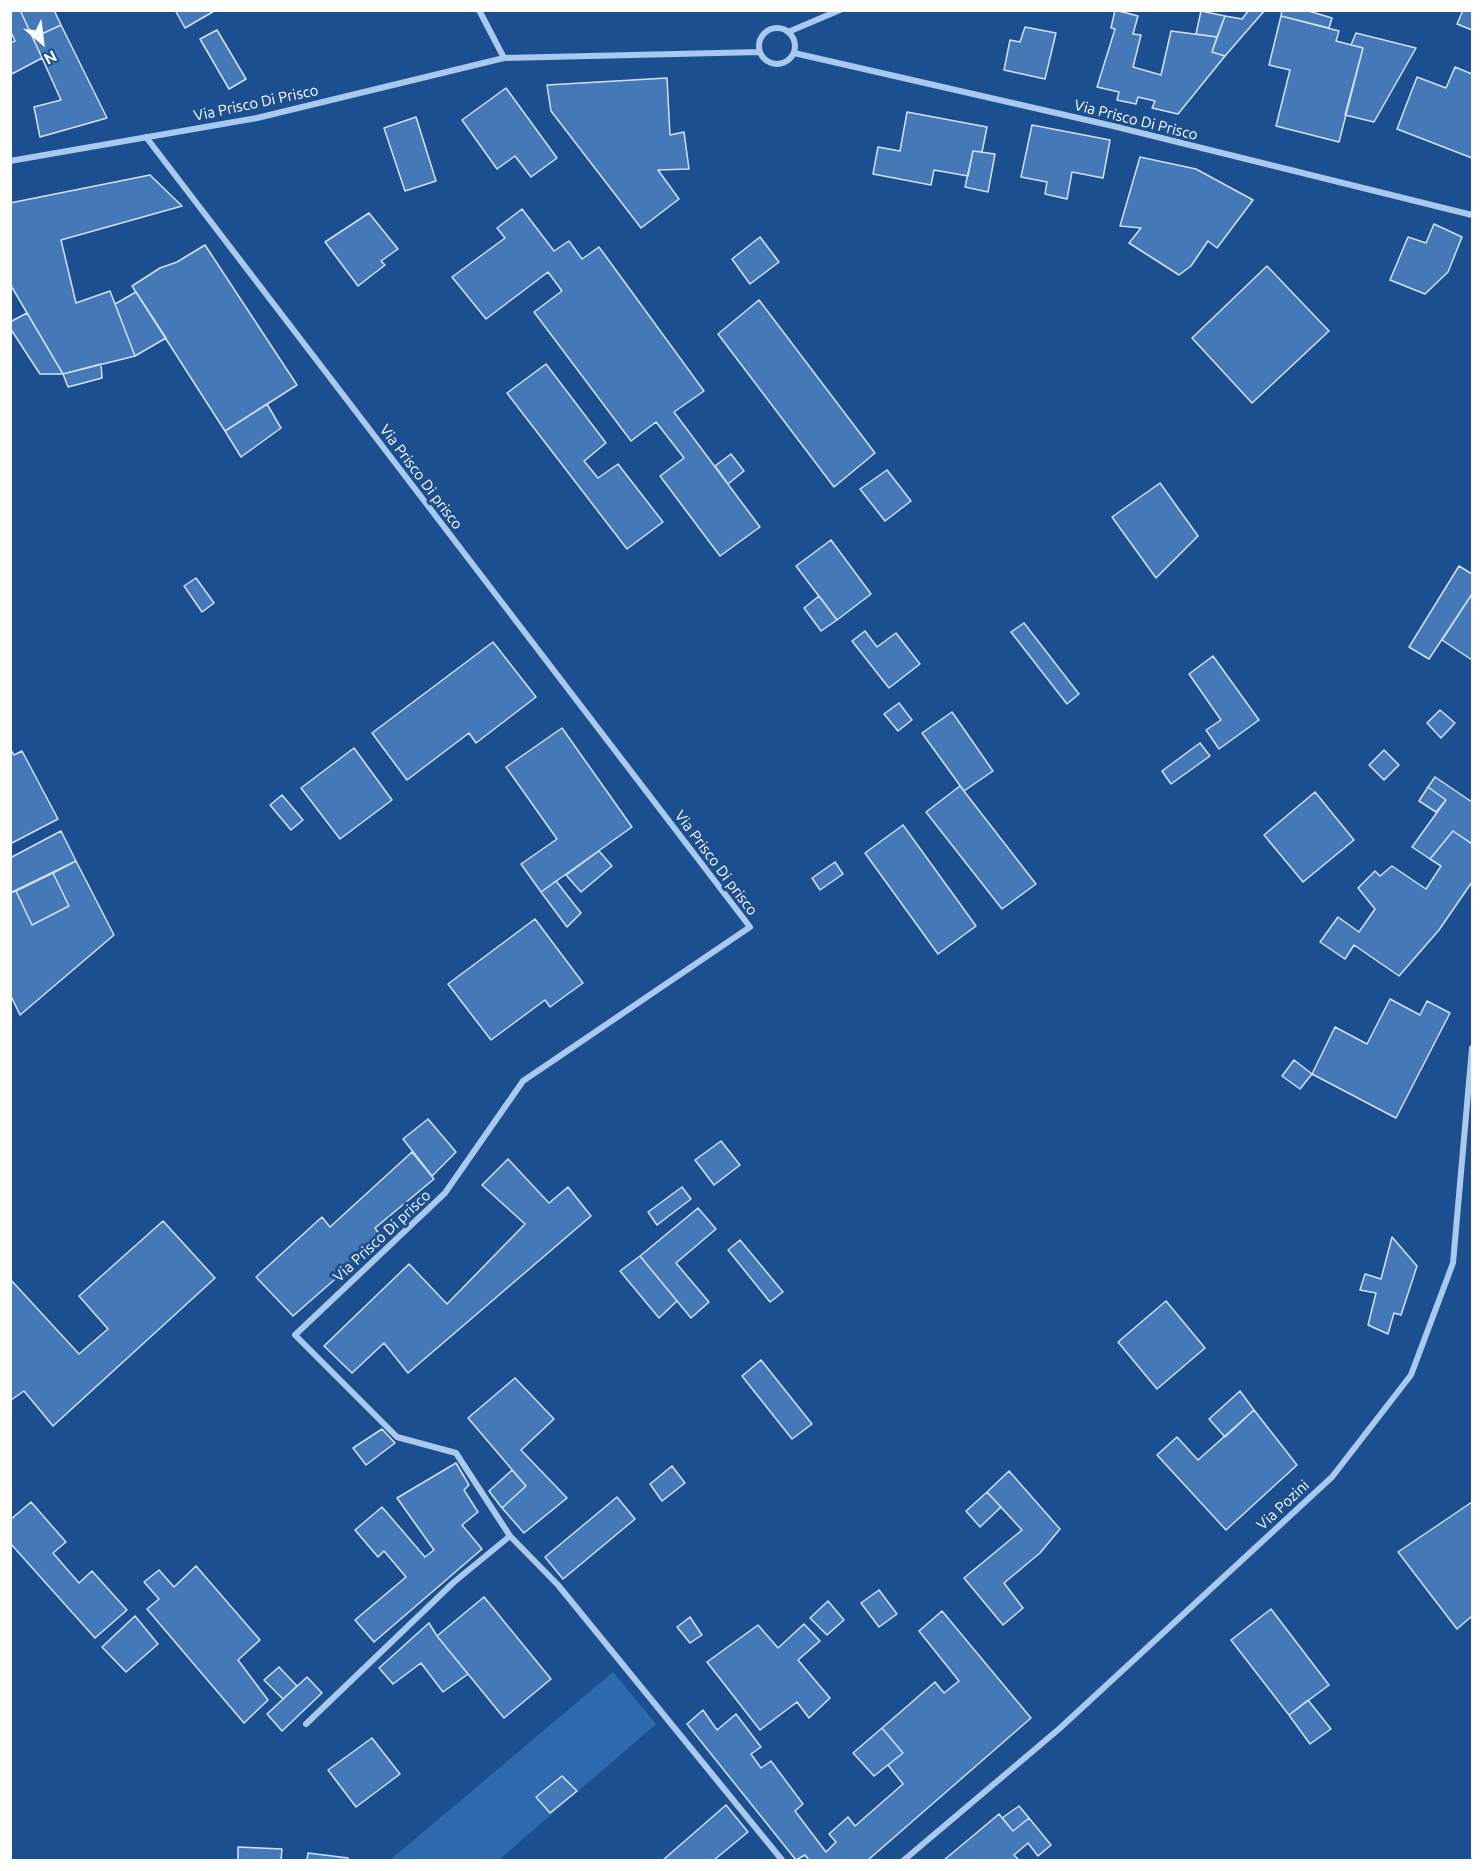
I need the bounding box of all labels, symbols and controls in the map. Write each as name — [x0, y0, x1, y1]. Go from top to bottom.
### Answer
north arrow — [12, 12, 72, 72]
text: N — [41, 47, 60, 69]
street label: Via Prisco Di Prisco — [192, 81, 320, 125]
street label: Via Prisco Di Prisco — [1072, 96, 1200, 144]
street label: Via Prisco Di prisco — [376, 421, 466, 533]
street label: Via Prisco Di prisco — [671, 807, 761, 919]
street label: Via Prisco Di prisco — [330, 1186, 434, 1286]
street label: Via Pozini — [1253, 1476, 1313, 1534]

